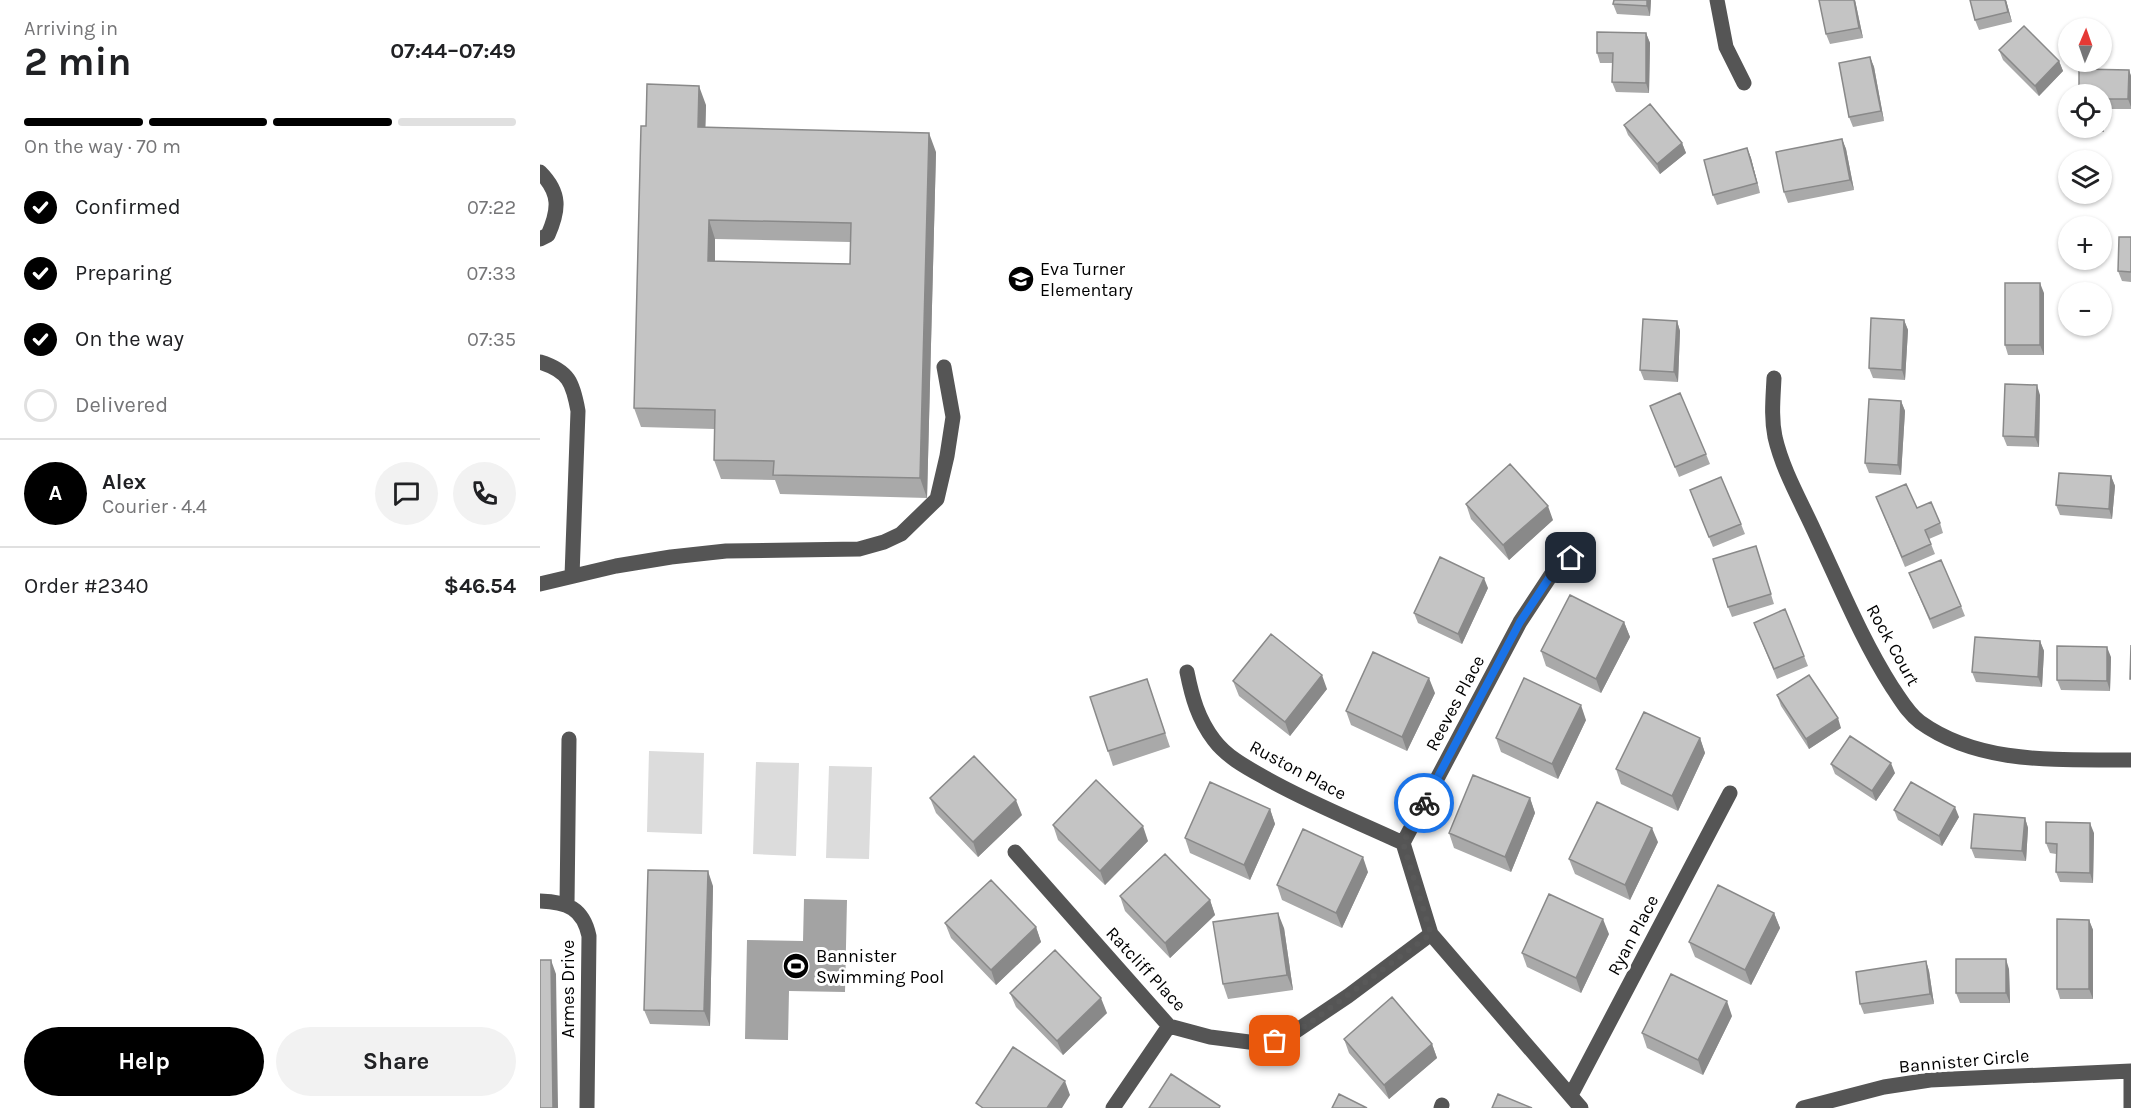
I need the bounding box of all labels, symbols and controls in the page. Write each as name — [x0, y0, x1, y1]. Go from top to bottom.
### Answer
text: Arriving in — [24, 17, 118, 40]
north arrow — [2058, 18, 2112, 72]
map controls — [2058, 18, 2112, 336]
text: 07:44–07:49 — [390, 38, 516, 64]
text: 2 min — [24, 39, 132, 85]
button: locate — [2058, 84, 2112, 138]
text: On the way · 70 m — [24, 135, 181, 158]
button: layers — [2058, 150, 2112, 204]
icon: check — [24, 191, 57, 224]
text: Confirmed — [75, 194, 181, 220]
text: 07:22 — [467, 196, 516, 219]
button: + — [2058, 216, 2112, 270]
icon: check — [24, 257, 57, 290]
place label: Eva Turner Elementary — [1040, 258, 1134, 301]
text: Preparing — [75, 260, 172, 286]
text: 07:33 — [467, 262, 516, 285]
school or university icon: Eva Turner Elementary — [1006, 264, 1036, 294]
button: − — [2058, 282, 2112, 336]
icon: check — [24, 323, 57, 356]
text: On the way — [75, 326, 184, 352]
text: 07:35 — [467, 328, 516, 351]
text: Delivered — [75, 392, 168, 418]
button: chat — [375, 462, 438, 525]
button: phone — [453, 462, 516, 525]
text: Alex — [102, 469, 146, 495]
text: A — [49, 480, 62, 506]
text: Courier · 4.4 — [102, 495, 207, 518]
pin — [1545, 532, 1596, 583]
icon: home — [1554, 541, 1587, 574]
text: Order #2340 — [24, 573, 149, 599]
text: $46.54 — [444, 573, 516, 599]
street label: Rock Court — [1862, 600, 1924, 690]
street label: Reeves Place — [1421, 651, 1489, 755]
street label: Ruston Place — [1246, 735, 1350, 805]
courier — [1394, 773, 1454, 833]
icon: bike — [1408, 787, 1441, 820]
street label: Ryan Place — [1603, 891, 1663, 979]
street label: Ratcliff Place — [1101, 922, 1191, 1016]
street label: Armes Drive — [557, 940, 579, 1038]
place label: Bannister Swimming Pool — [816, 945, 944, 988]
sports icon: Bannister Swimming Pool — [781, 951, 811, 981]
pin — [1249, 1015, 1300, 1066]
icon: bag — [1258, 1024, 1291, 1057]
button: Help — [24, 1027, 264, 1096]
button: Share — [276, 1027, 516, 1096]
street label: Bannister Circle — [1898, 1044, 2030, 1078]

